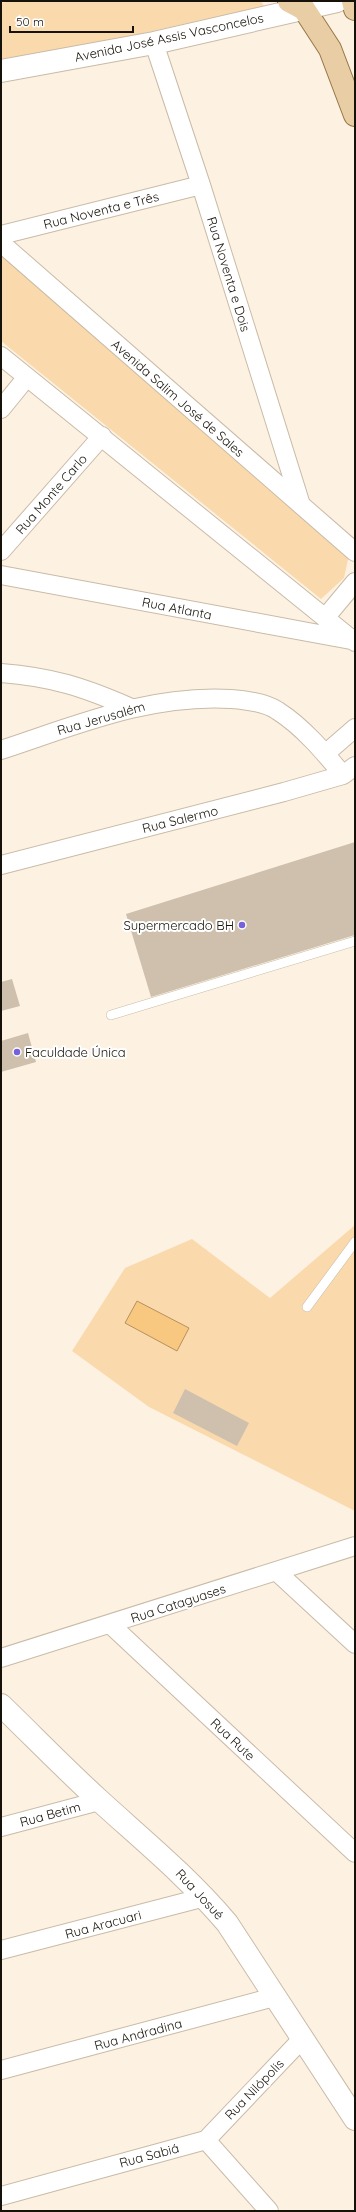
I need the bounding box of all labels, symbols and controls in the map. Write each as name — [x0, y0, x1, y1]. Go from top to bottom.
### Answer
scale bar — [10, 8, 133, 34]
street label: Avenida José Assis Vasconcelos — [73, 9, 265, 65]
text: 50 m — [16, 14, 44, 29]
street label: Rua Noventa e Três — [42, 188, 160, 232]
street label: Rua Noventa e Dois — [204, 215, 254, 333]
street label: Avenida Salim José de Sales — [108, 336, 248, 460]
street label: Rua Monte Carlo — [12, 451, 90, 537]
street label: Rua Atlanta — [141, 593, 213, 623]
street label: Rua Jerusalém — [55, 698, 147, 738]
street label: Rua Salermo — [140, 802, 220, 836]
place label: Supermercado BH — [123, 917, 234, 933]
marker: Supermercado BH — [237, 920, 247, 930]
place label: Faculdade Única — [25, 1044, 126, 1060]
marker: Faculdade Única — [12, 1047, 22, 1057]
street label: Rua Cataguases — [129, 1580, 227, 1626]
street label: Rua Rute — [207, 1714, 259, 1764]
street label: Rua Betim — [18, 1798, 82, 1830]
street label: Rua Josué — [172, 1865, 228, 1923]
street label: Rua Aracuari — [63, 1906, 143, 1942]
street label: Rua Andradina — [92, 2015, 184, 2053]
street label: Rua Nilópolis — [221, 2055, 287, 2123]
street label: Rua Sabiá — [117, 2139, 181, 2171]

